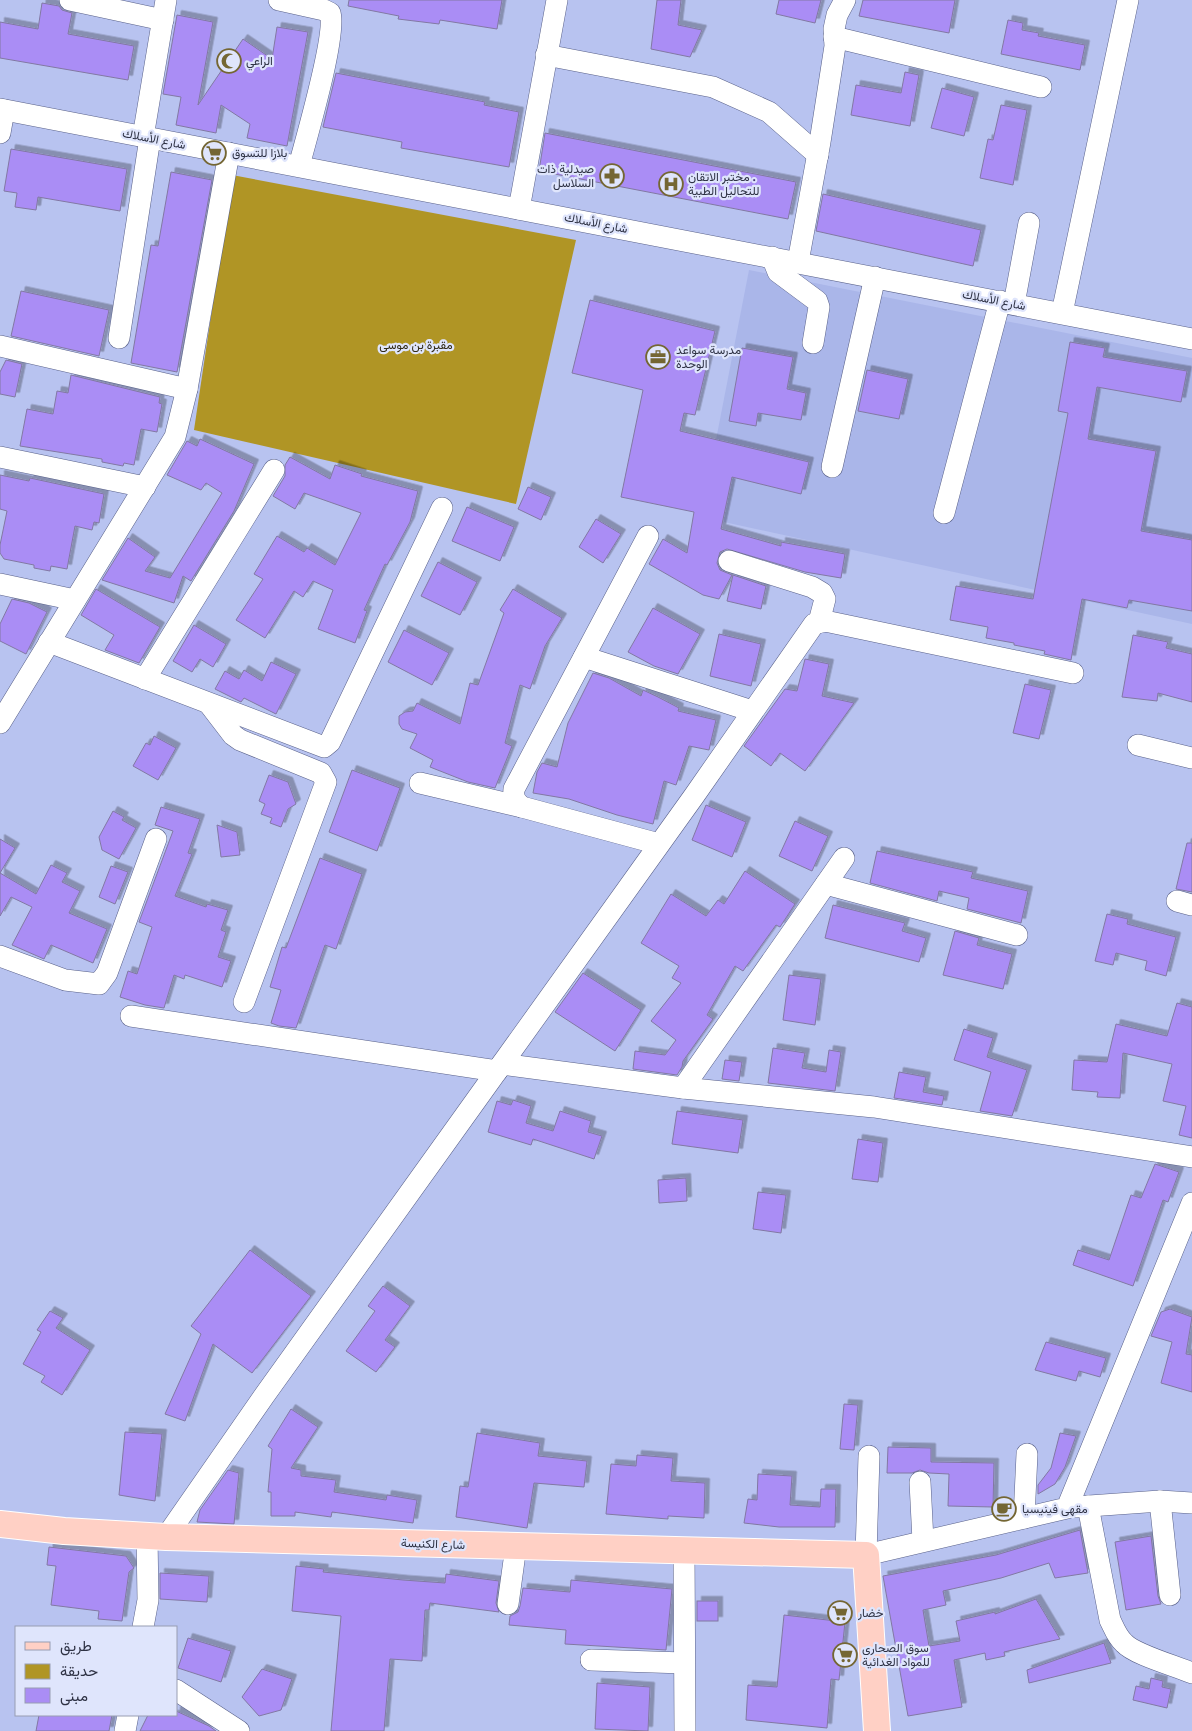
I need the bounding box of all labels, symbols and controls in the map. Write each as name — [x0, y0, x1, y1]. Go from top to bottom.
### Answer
mosque icon: الراعي — [216, 48, 242, 74]
place label: الراعي — [246, 54, 273, 71]
street label: شارع الأسلاك — [121, 126, 187, 154]
supermarket icon: بلازا للتسوق — [201, 140, 227, 166]
place label: بلازا للتسوق — [232, 146, 287, 161]
place label: صيدلية ذات السلاسل — [537, 162, 594, 191]
pharmacy icon: صيدلية ذات السلاسل — [599, 163, 625, 189]
place label: مختبر اﻻتقان . للتحاليل الطبية — [688, 170, 759, 199]
hospital icon: مختبر اﻻتقان . للتحاليل الطبية — [658, 171, 684, 197]
street label: شارع الأسلاك — [563, 210, 629, 238]
street label: شارع الأسلاك — [961, 287, 1027, 315]
park label: مقبرة بن موسى — [379, 338, 453, 353]
place label: مدرسة سواعد الوحدة — [676, 343, 741, 372]
office icon: مدرسة سواعد الوحدة — [645, 344, 671, 370]
cafe icon: مقهى فينيسيا — [991, 1496, 1017, 1522]
place label: مقهى فينيسيا — [1022, 1502, 1088, 1517]
street label: شارع الكنيسة — [400, 1536, 465, 1554]
supermarket icon: خضار — [827, 1600, 853, 1626]
place label: خضار — [857, 1606, 884, 1621]
legend — [15, 1626, 178, 1716]
text: طريق — [60, 1637, 92, 1656]
place label: سوق الصحاري للمواد الغدائية — [862, 1641, 930, 1670]
supermarket icon: سوق الصحاري للمواد الغدائية — [832, 1642, 858, 1668]
text: حديقة — [60, 1662, 98, 1680]
text: مبنى — [60, 1687, 88, 1706]

